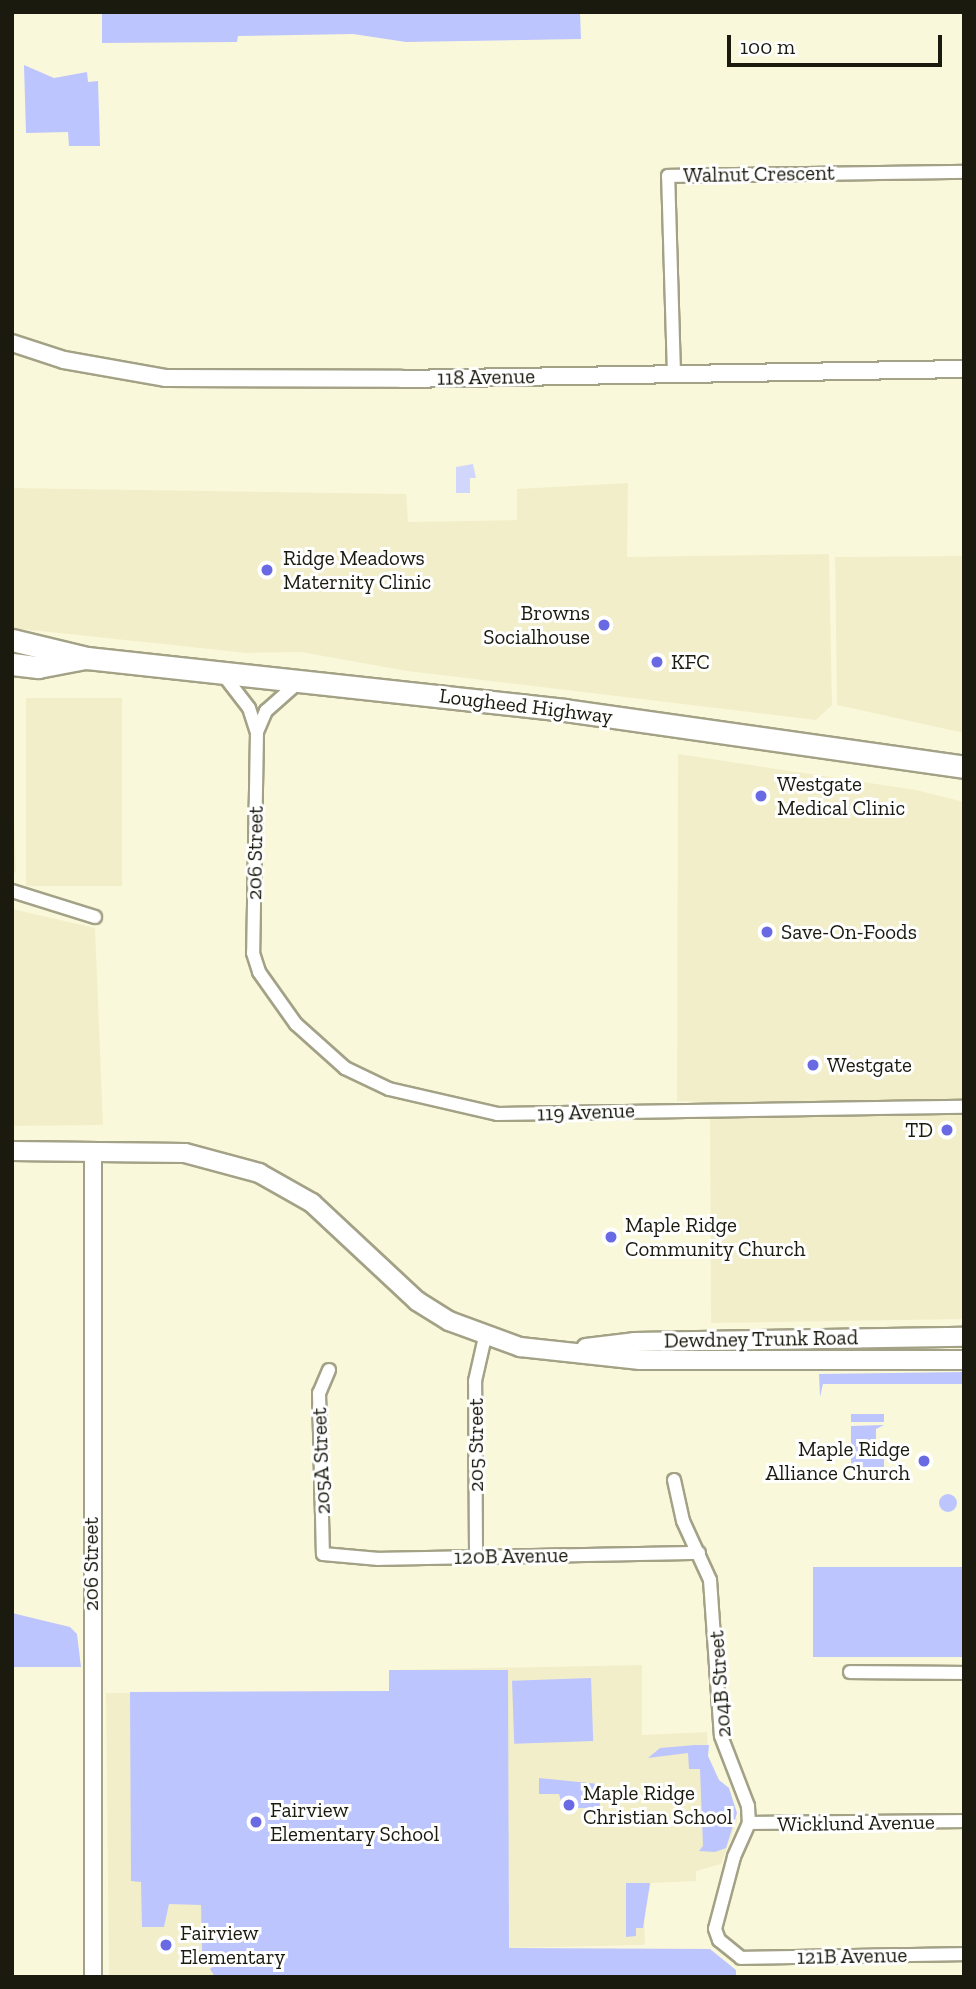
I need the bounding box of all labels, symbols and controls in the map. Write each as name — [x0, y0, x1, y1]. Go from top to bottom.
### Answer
scale bar — [731, 21, 946, 65]
text: 100 m — [740, 34, 795, 59]
street label: Walnut Crescent — [683, 160, 835, 188]
street label: 118 Avenue — [436, 364, 536, 390]
place label: Ridge Meadows Maternity Clinic — [283, 545, 432, 595]
marker: Ridge Meadows Maternity Clinic — [257, 560, 277, 580]
place label: Browns Socialhouse — [483, 600, 590, 650]
marker: Browns Socialhouse — [596, 617, 612, 633]
place label: KFC — [671, 649, 710, 675]
marker: KFC — [649, 654, 665, 670]
street label: Lougheed Highway — [438, 683, 614, 729]
place label: Westgate Medical Clinic — [777, 771, 905, 821]
marker: Westgate Medical Clinic — [751, 786, 771, 806]
street label: 206 Street — [242, 806, 268, 900]
place label: Save-On-Foods — [781, 919, 917, 945]
marker: Save-On-Foods — [759, 924, 775, 940]
place label: Westgate — [827, 1052, 912, 1078]
marker: Westgate — [805, 1057, 821, 1073]
street label: 119 Avenue — [536, 1098, 636, 1126]
place label: TD — [905, 1117, 933, 1143]
marker: TD — [939, 1122, 955, 1138]
place label: Maple Ridge Community Church — [625, 1212, 806, 1262]
marker: Maple Ridge Community Church — [603, 1229, 619, 1245]
street label: Dewdney Trunk Road — [663, 1325, 859, 1353]
street label: 205 Street — [463, 1398, 489, 1492]
street label: 205A Street — [307, 1407, 335, 1515]
place label: Maple Ridge Alliance Church — [765, 1436, 910, 1486]
marker: Maple Ridge Alliance Church — [916, 1453, 932, 1469]
street label: 206 Street — [78, 1517, 104, 1611]
street label: 120B Avenue — [453, 1542, 569, 1570]
street label: 204B Street — [704, 1630, 736, 1738]
place label: Maple Ridge Christian School — [583, 1780, 733, 1830]
place label: Fairview Elementary School — [270, 1797, 440, 1847]
marker: Maple Ridge Christian School — [561, 1797, 577, 1813]
street label: Wicklund Avenue — [777, 1809, 935, 1837]
marker: Fairview Elementary School — [248, 1814, 264, 1830]
place label: Fairview Elementary — [180, 1920, 285, 1970]
marker: Fairview Elementary — [158, 1937, 174, 1953]
street label: 121B Avenue — [796, 1942, 908, 1970]

